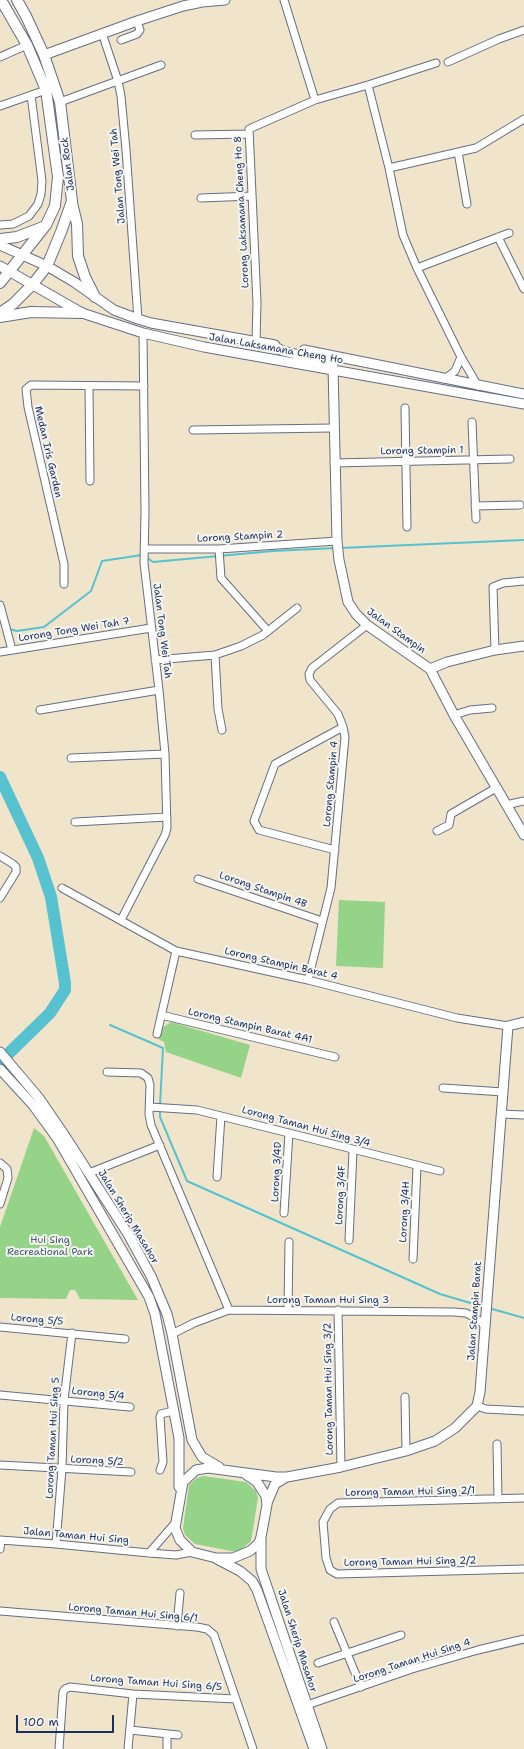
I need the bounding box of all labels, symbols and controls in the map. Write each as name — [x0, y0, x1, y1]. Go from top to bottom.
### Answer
street label: Jalan Tong Wei Tah — [108, 128, 128, 224]
street label: Lorong Laksamana Cheng Ho 8 — [232, 135, 252, 289]
street label: Jalan Rock — [59, 136, 77, 192]
street label: Jalan Laksamana Cheng Ho — [208, 331, 344, 367]
street label: Medan Iris Garden — [32, 405, 64, 499]
street label: Lorong Stampin 1 — [380, 444, 464, 458]
street label: Lorong Stampin 2 — [197, 529, 283, 545]
street label: Jalan Tong Wei Tah — [150, 583, 174, 679]
street label: Jalan Stampin — [364, 606, 428, 656]
street label: Lorong Tong Wei Tah 7 — [18, 615, 130, 645]
street label: Lorong Stampin 4 — [321, 741, 341, 827]
street label: Lorong Stampin 4B — [217, 869, 309, 911]
street label: Lorong Stampin Barat 4 — [223, 945, 339, 983]
street label: Lorong Stampin Barat 4A1 — [187, 1006, 313, 1046]
street label: Lorong Taman Hui Sing 3/4 — [240, 1104, 372, 1150]
street label: Lorong 3/4D — [269, 1141, 285, 1203]
street label: Lorong 3/4F — [333, 1165, 349, 1225]
street label: Jalan Sherip Masahor — [95, 1168, 161, 1266]
street label: Lorong 3/4H — [397, 1181, 413, 1243]
park label: Hui Sing Recreational Park — [7, 1234, 93, 1258]
street label: Jalan Stampin Barat — [466, 1261, 484, 1361]
street label: Lorong Taman Hui Sing 3 — [267, 1294, 389, 1306]
street label: Lorong 5/5 — [10, 1312, 64, 1328]
street label: Lorong Taman Hui Sing 3/2 — [322, 1323, 336, 1455]
street label: Lorong Taman Hui Sing 5 — [44, 1377, 62, 1499]
street label: Lorong 5/4 — [71, 1385, 125, 1403]
street label: Lorong 5/2 — [70, 1454, 124, 1468]
street label: Lorong Taman Hui Sing 2/1 — [345, 1485, 475, 1499]
street label: Jalan Taman Hui Sing — [23, 1525, 129, 1547]
street label: Lorong Taman Hui Sing 2/2 — [344, 1555, 476, 1569]
street label: Jalan Sherip Masahor — [275, 1588, 319, 1694]
street label: Lorong Taman Hui Sing 6/1 — [68, 1601, 198, 1625]
street label: Lorong Taman Hui Sing 4 — [352, 1636, 472, 1686]
street label: Lorong Taman Hui Sing 6/5 — [90, 1672, 222, 1694]
scale bar — [18, 1707, 116, 1733]
text: 100 m — [23, 1714, 59, 1730]

